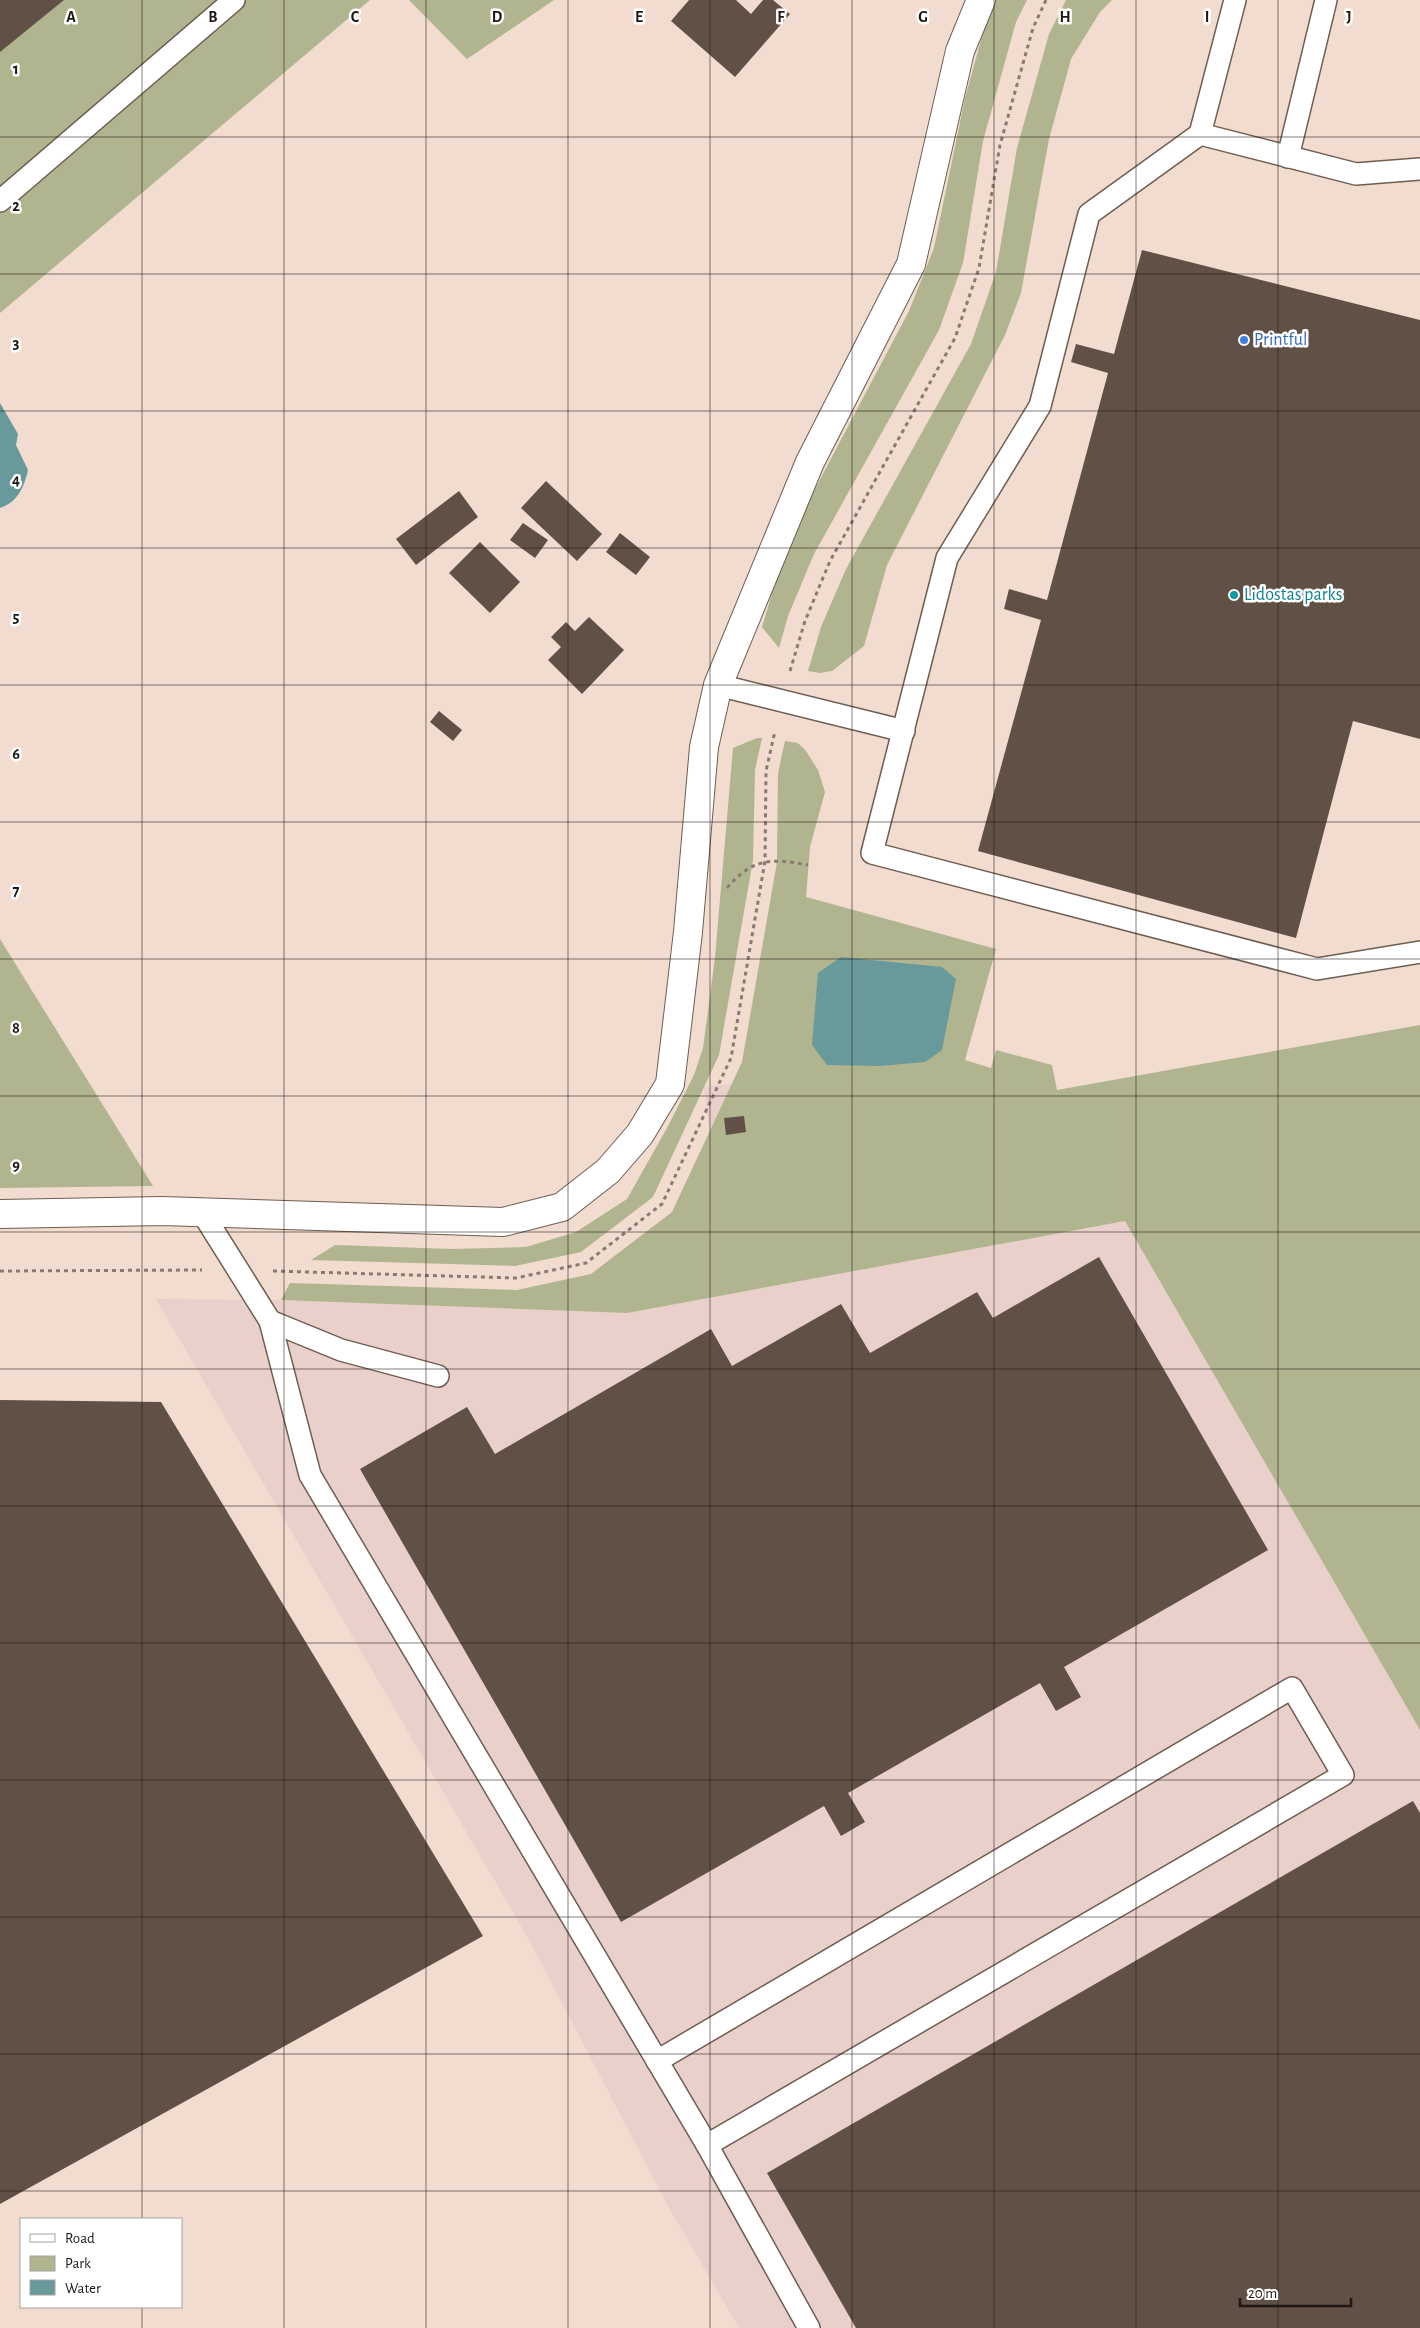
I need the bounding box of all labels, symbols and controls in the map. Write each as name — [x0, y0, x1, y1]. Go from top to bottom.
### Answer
text: A — [66, 9, 76, 25]
text: B — [208, 9, 218, 25]
text: C — [351, 9, 360, 25]
text: D — [492, 9, 503, 25]
text: E — [635, 9, 643, 25]
text: F — [777, 9, 785, 25]
text: G — [918, 9, 928, 25]
text: H — [1059, 9, 1071, 25]
text: I — [1205, 9, 1209, 25]
text: J — [1346, 9, 1352, 25]
text: 1 — [13, 61, 19, 77]
text: 2 — [12, 198, 20, 214]
place label: Printful — [1254, 331, 1307, 349]
marker: Printful — [1238, 334, 1250, 346]
text: 3 — [13, 335, 20, 351]
text: 4 — [12, 472, 20, 488]
place label: Lidostas parks — [1244, 586, 1342, 604]
marker: Lidostas parks — [1228, 589, 1240, 601]
text: 5 — [13, 609, 20, 625]
text: 6 — [12, 746, 20, 762]
text: 7 — [13, 883, 20, 899]
text: 8 — [12, 1020, 20, 1036]
text: 9 — [12, 1157, 20, 1173]
legend — [20, 2218, 182, 2308]
text: Road — [65, 2231, 95, 2246]
text: Park — [65, 2256, 91, 2271]
scale bar — [1240, 2276, 1351, 2308]
text: Water — [65, 2281, 101, 2296]
text: 20 m — [1248, 2286, 1277, 2301]

